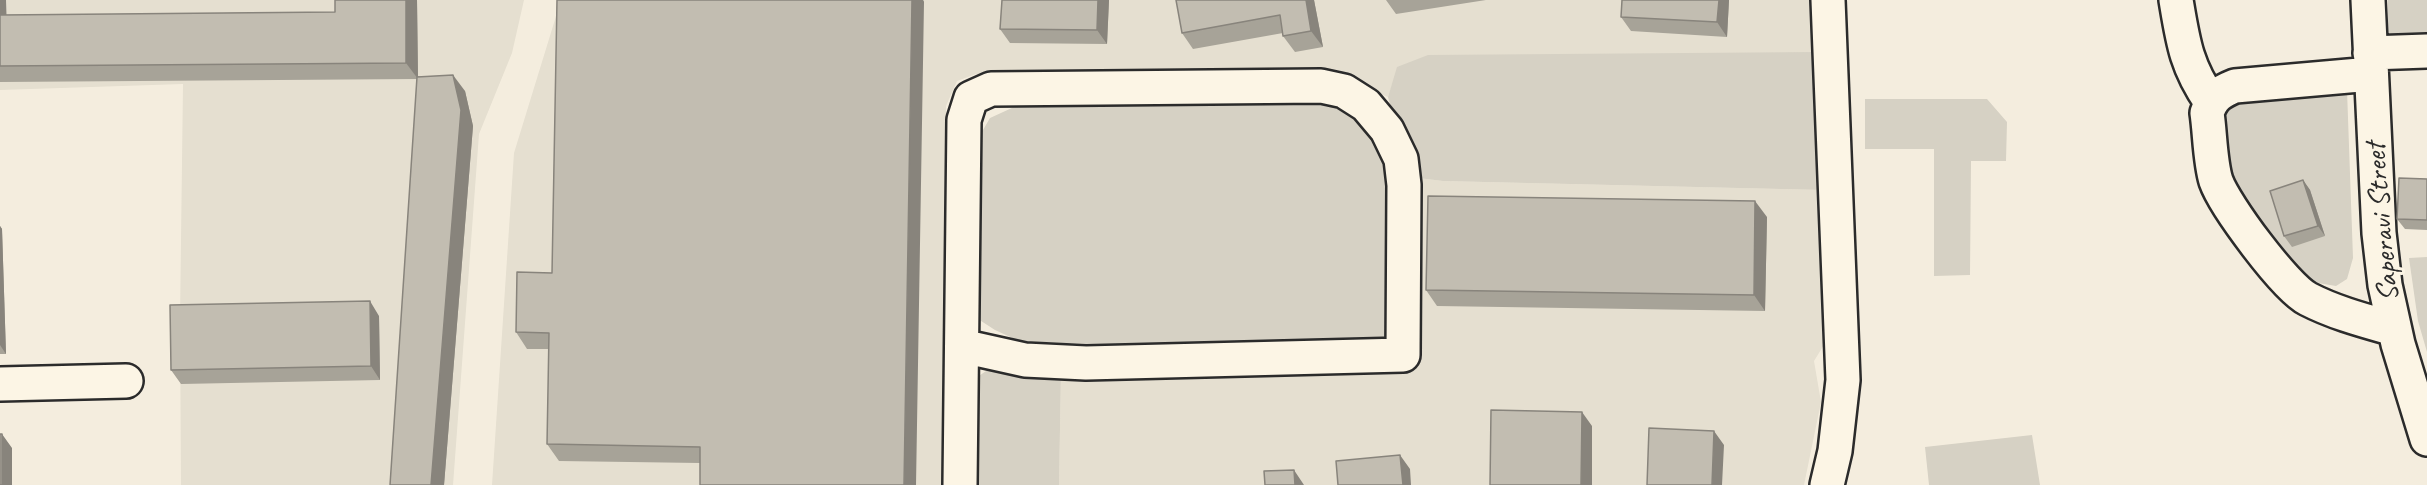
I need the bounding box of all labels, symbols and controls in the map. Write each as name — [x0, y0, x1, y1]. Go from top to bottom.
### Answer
street label: Saperavi Street — [2358, 141, 2408, 303]

